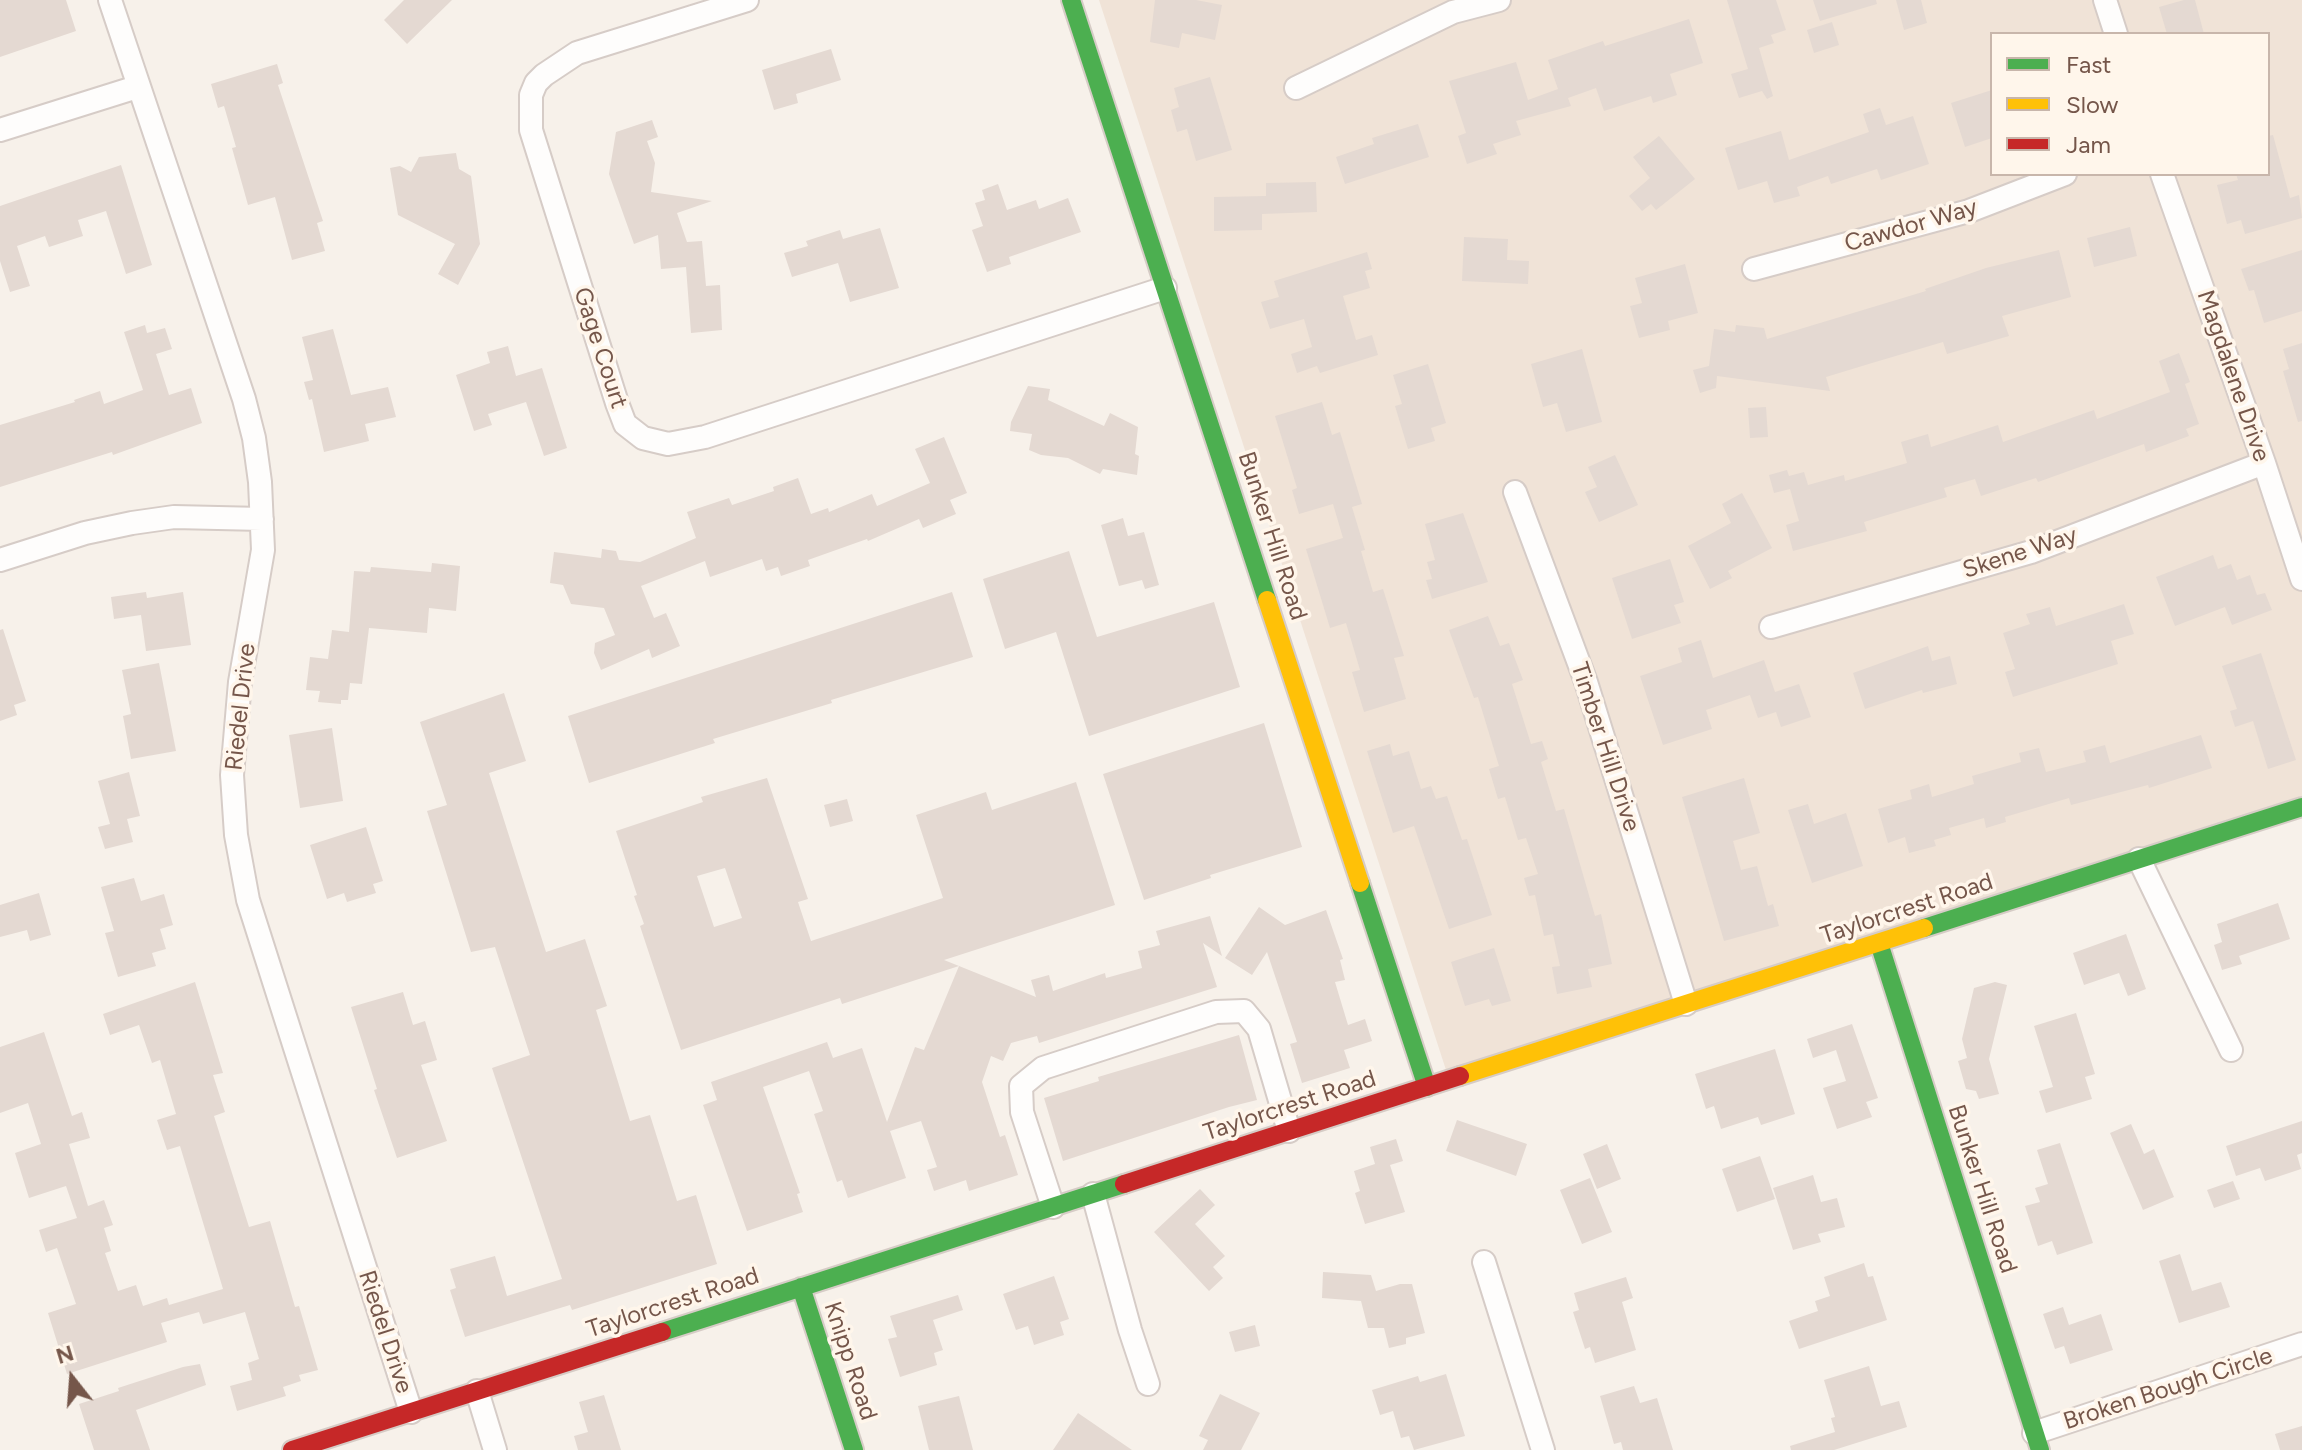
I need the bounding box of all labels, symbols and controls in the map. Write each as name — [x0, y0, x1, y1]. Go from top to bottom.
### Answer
legend — [1990, 32, 2270, 176]
text: Fast — [2066, 50, 2111, 79]
text: Slow — [2066, 90, 2118, 119]
text: Jam — [2066, 130, 2111, 159]
street label: Cawdor Way — [1841, 193, 1981, 259]
street label: Gage Court — [567, 284, 633, 412]
street label: Magdalene Drive — [2190, 287, 2276, 465]
street label: Bunker Hill Road — [1231, 448, 1313, 624]
street label: Skene Way — [1959, 521, 2081, 585]
street label: Riedel Drive — [220, 642, 262, 772]
street label: Timber Hill Drive — [1564, 659, 1646, 835]
street label: Taylorcrest Road — [1817, 868, 1997, 950]
street label: Taylorcrest Road — [1200, 1065, 1380, 1147]
street label: Bunker Hill Road — [1941, 1101, 2023, 1277]
street label: Taylorcrest Road — [583, 1262, 763, 1344]
street label: Riedel Drive — [352, 1267, 418, 1397]
street label: Knipp Road — [817, 1298, 883, 1424]
north arrow — [32, 1338, 112, 1418]
text: N — [53, 1339, 77, 1370]
street label: Broken Bough Circle — [2060, 1342, 2276, 1436]

